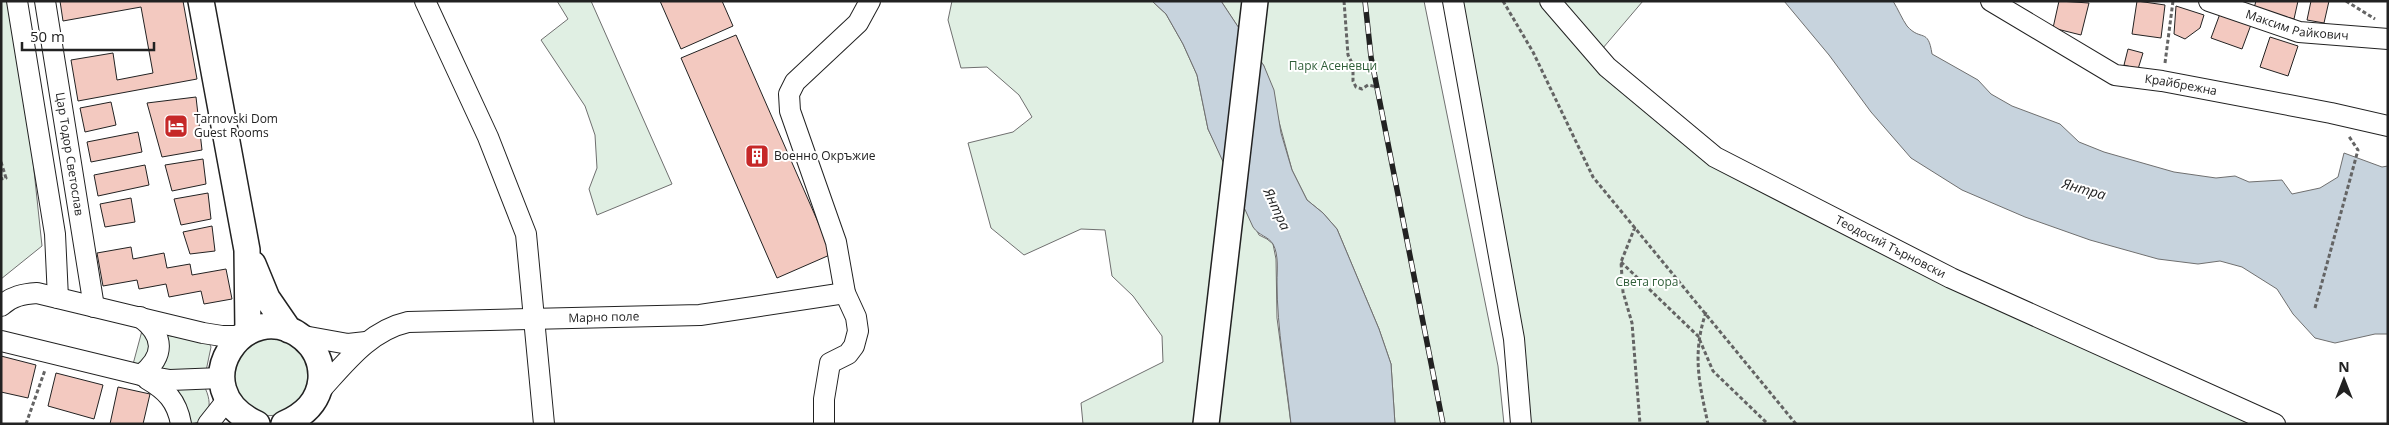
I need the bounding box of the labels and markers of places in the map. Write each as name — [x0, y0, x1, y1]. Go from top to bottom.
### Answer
place label: Tarnovski Dom Guest Rooms — [194, 110, 278, 141]
hotel icon: Tarnovski Dom Guest Rooms — [163, 113, 189, 139]
building icon: Военно Окръжие — [744, 143, 770, 169]
place label: Военно Окръжие — [774, 147, 876, 164]

